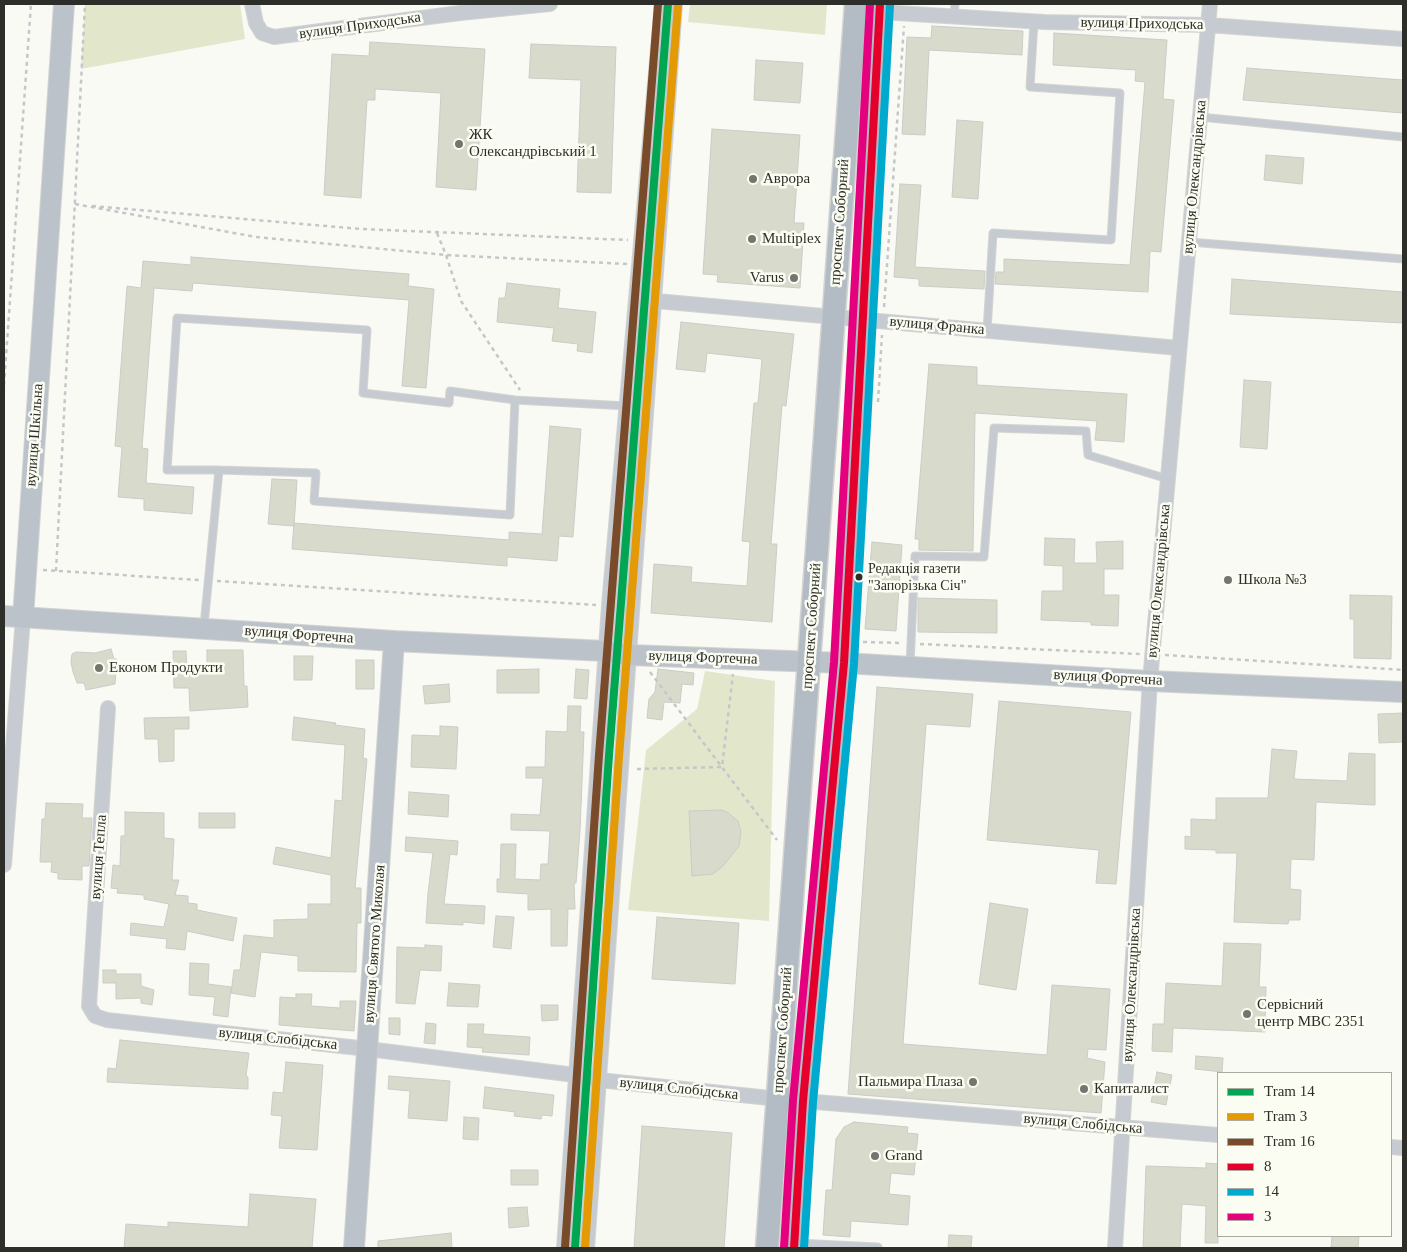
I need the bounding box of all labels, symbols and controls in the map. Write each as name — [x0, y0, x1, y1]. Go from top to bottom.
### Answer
street label: вулиця Приходська — [298, 9, 422, 43]
street label: вулиця Приходська — [1080, 14, 1204, 34]
street label: вулиця Олександрівська — [1179, 99, 1211, 255]
place label: ЖК Олександрівський 1 — [469, 126, 597, 161]
marker: ЖК Олександрівський 1 — [453, 138, 465, 150]
street label: проспект Соборний — [827, 158, 853, 286]
place label: Аврора — [763, 170, 810, 188]
marker: Аврора — [747, 173, 759, 185]
place label: Multiplex — [762, 230, 821, 248]
marker: Multiplex — [746, 233, 758, 245]
place label: Varus — [750, 269, 784, 287]
marker: Varus — [788, 272, 800, 284]
street label: вулиця Франка — [889, 313, 985, 339]
street label: вулиця Шкільна — [22, 383, 48, 487]
street label: вулиця Олександрівська — [1143, 503, 1175, 659]
place label: Редакція газети "Запорізька Січ" — [868, 561, 966, 594]
street label: проспект Соборний — [799, 562, 825, 690]
place label: Школа №3 — [1238, 571, 1307, 589]
marker: Редакція газети "Запорізька Січ" — [854, 572, 864, 582]
marker: Школа №3 — [1222, 574, 1234, 586]
street label: вулиця Фортечна — [244, 622, 354, 648]
street label: вулиця Фортечна — [648, 647, 758, 669]
place label: Економ Продукти — [109, 659, 223, 677]
marker: Економ Продукти — [93, 662, 105, 674]
street label: вулиця Фортечна — [1053, 666, 1163, 690]
street label: вулиця Тепла — [87, 814, 111, 900]
street label: вулиця Святого Миколая — [360, 864, 390, 1024]
street label: вулиця Олександрівська — [1119, 907, 1145, 1063]
street label: проспект Соборний — [770, 966, 796, 1094]
place label: Сервісний центр МВС 2351 — [1257, 996, 1365, 1031]
marker: Сервісний центр МВС 2351 — [1241, 1008, 1253, 1020]
street label: вулиця Слобідська — [218, 1024, 338, 1054]
legend — [1217, 1072, 1392, 1237]
place label: Пальмира Плаза — [858, 1073, 963, 1091]
street label: вулиця Слобідська — [619, 1074, 739, 1104]
marker: Пальмира Плаза — [967, 1076, 979, 1088]
place label: Капиталист — [1094, 1080, 1169, 1098]
marker: Капиталист — [1078, 1083, 1090, 1095]
text: Tram 14 — [1264, 1083, 1315, 1099]
text: Tram 3 — [1264, 1108, 1307, 1124]
street label: вулиця Слобідська — [1023, 1110, 1143, 1138]
text: Tram 16 — [1264, 1133, 1315, 1149]
place label: Grand — [885, 1147, 922, 1165]
marker: Grand — [869, 1150, 881, 1162]
text: 8 — [1264, 1158, 1272, 1174]
text: 14 — [1264, 1183, 1279, 1199]
text: 3 — [1264, 1208, 1272, 1224]

